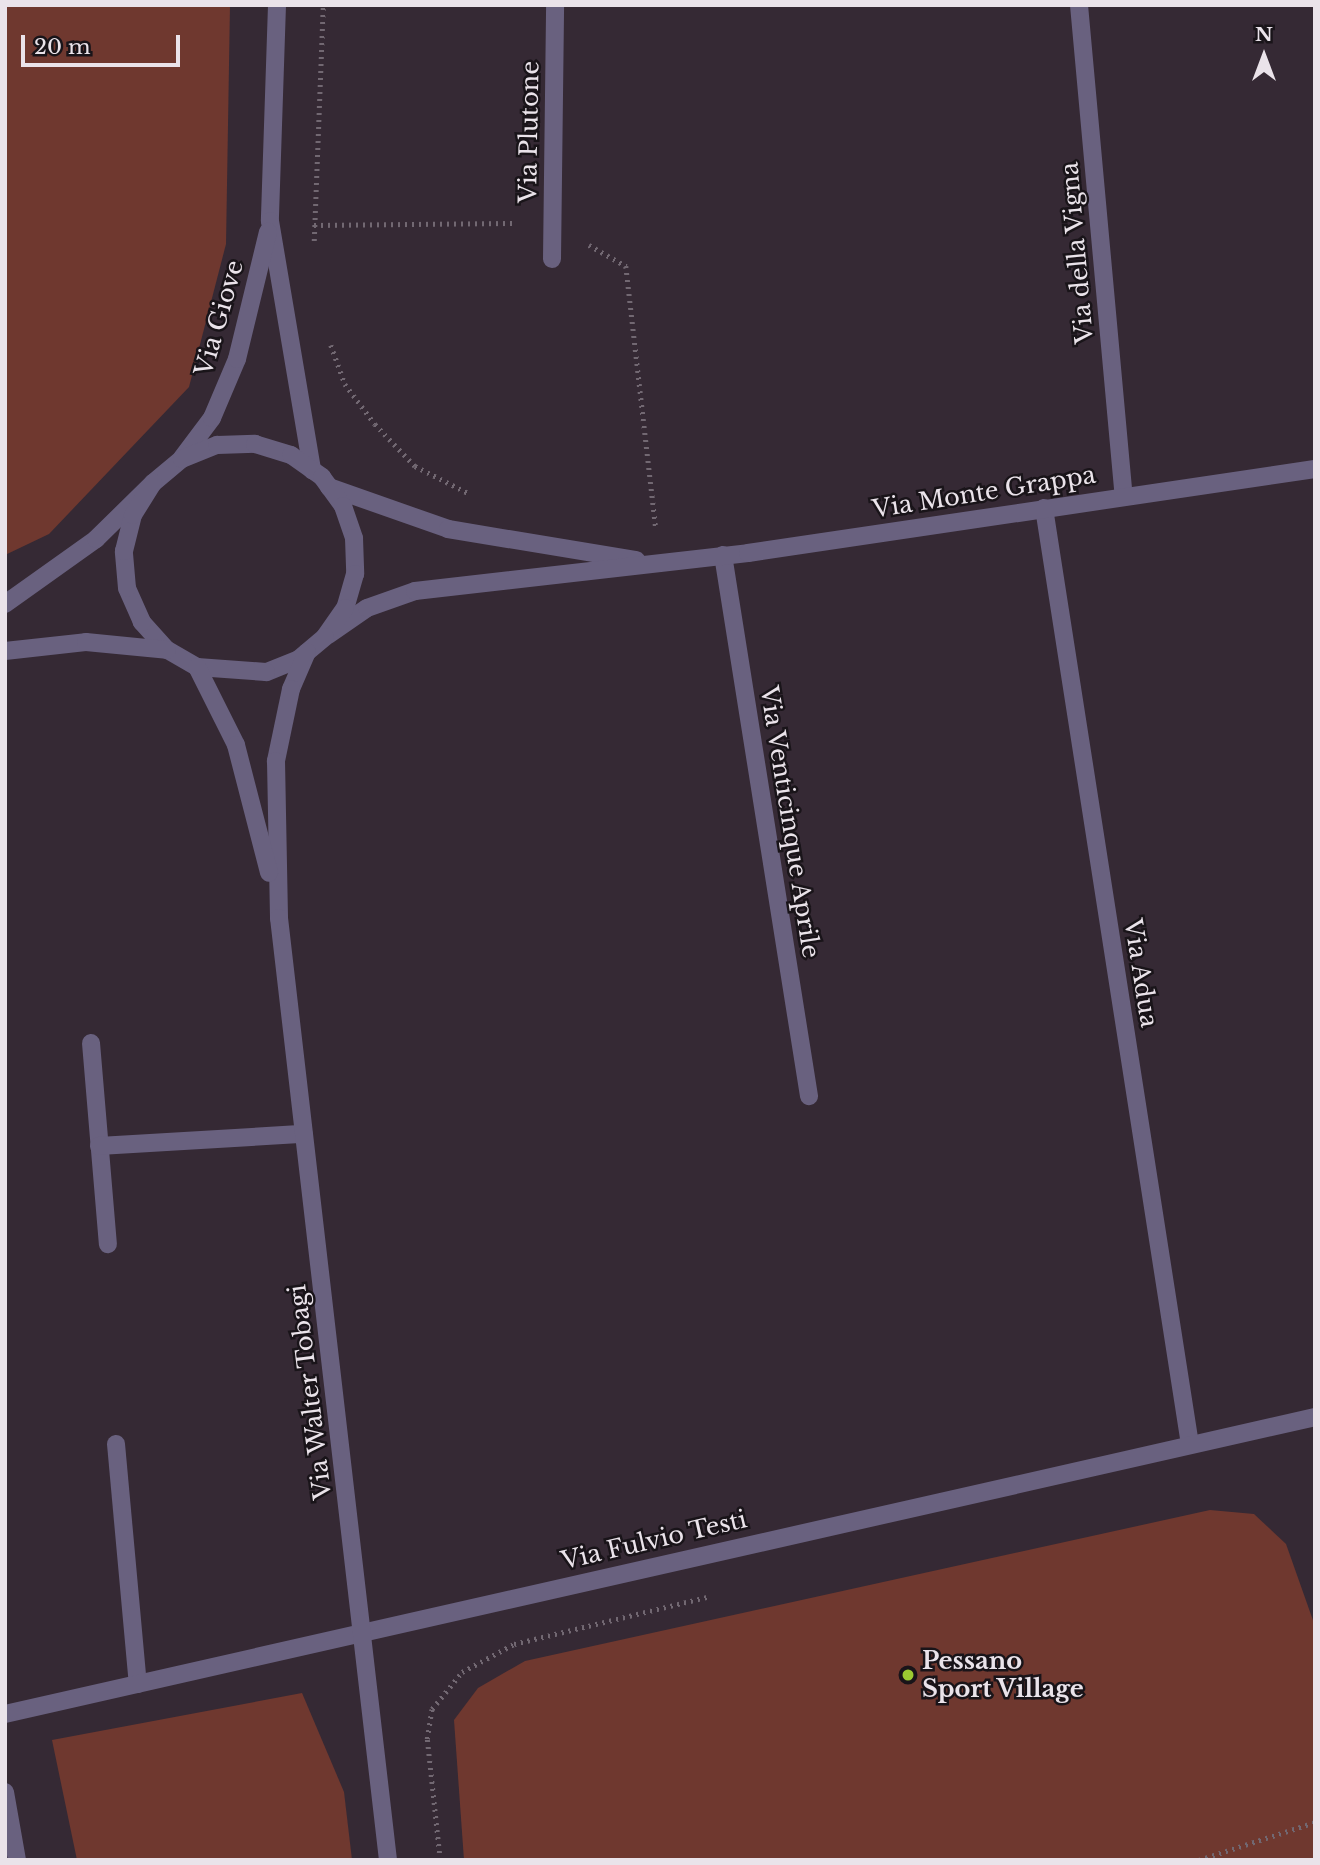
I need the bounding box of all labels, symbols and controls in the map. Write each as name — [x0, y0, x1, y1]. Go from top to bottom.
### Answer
scale bar — [24, 21, 184, 65]
north arrow — [1229, 21, 1299, 91]
text: N — [1255, 23, 1273, 46]
text: 20 m — [34, 34, 91, 60]
street label: Via Plutone — [513, 61, 545, 203]
street label: Via della Vigna — [1055, 160, 1099, 346]
street label: Via Giove — [189, 257, 249, 379]
street label: Via Monte Grappa — [870, 460, 1098, 524]
street label: Via Venticinque Aprile — [754, 683, 826, 961]
street label: Via Adua — [1118, 916, 1164, 1030]
street label: Via Walter Tobagi — [282, 1281, 338, 1503]
street label: Via Fulvio Testi — [558, 1505, 750, 1575]
place label: Pessano Sport Village — [922, 1647, 1085, 1703]
marker: Pessano Sport Village — [900, 1667, 916, 1683]

